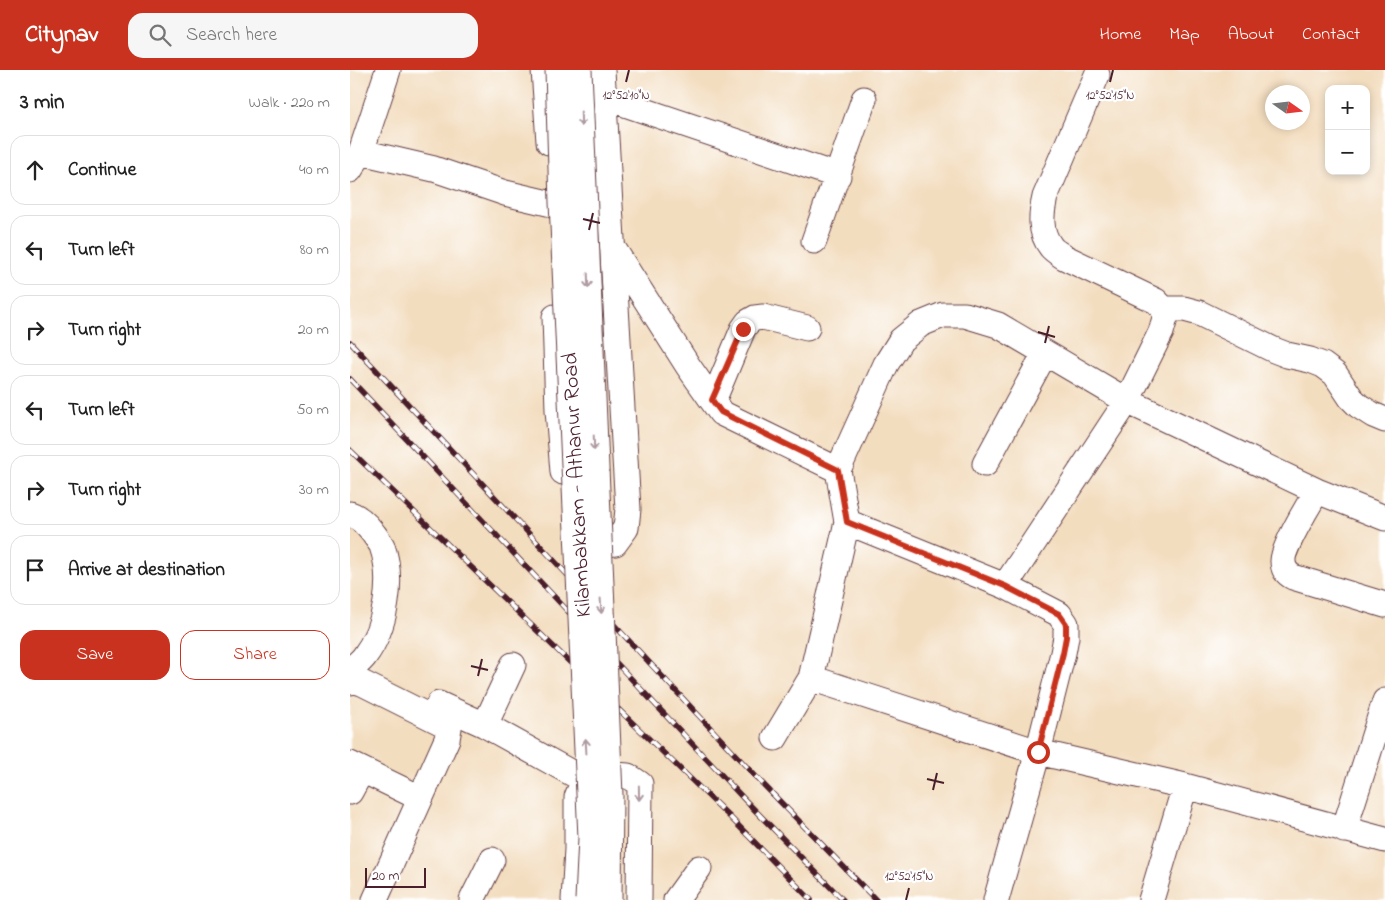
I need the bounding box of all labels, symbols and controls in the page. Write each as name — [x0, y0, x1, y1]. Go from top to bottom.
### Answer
search box — [128, 13, 478, 58]
text: Citynav — [25, 18, 98, 53]
icon: search — [146, 21, 174, 49]
text: Search here — [186, 22, 277, 49]
text: Home — [1100, 22, 1141, 48]
text: Map — [1169, 22, 1200, 48]
text: About — [1228, 22, 1274, 48]
text: Contact — [1302, 22, 1360, 48]
north arrow — [1265, 85, 1310, 130]
map controls — [1325, 85, 1370, 175]
button: + — [1325, 85, 1370, 130]
text: 12°52'10"N — [603, 87, 650, 105]
text: 12°52'15"N — [1086, 87, 1134, 105]
text: 3 min — [20, 88, 64, 118]
text: Walk · 220 m — [249, 91, 330, 115]
one-way arrow — [576, 110, 586, 126]
button: − — [1325, 130, 1370, 175]
icon: ahead — [21, 156, 49, 184]
text: Continue — [68, 157, 136, 184]
text: 40 m — [299, 158, 329, 182]
icon: left — [21, 236, 49, 264]
text: Turn left — [68, 237, 135, 264]
text: 80 m — [300, 238, 329, 262]
one-way arrow — [583, 273, 592, 289]
icon: right — [21, 316, 49, 344]
text: Turn right — [68, 317, 141, 344]
text: 20 m — [298, 318, 329, 342]
route end — [732, 318, 755, 341]
street label: Kilambakkam - Athanur Road — [555, 352, 601, 618]
icon: left — [21, 396, 49, 424]
text: Turn left — [68, 397, 135, 424]
text: 50 m — [297, 398, 329, 422]
one-way arrow — [590, 435, 599, 451]
icon: right — [21, 476, 49, 504]
text: Turn right — [68, 477, 141, 504]
text: 30 m — [299, 478, 329, 502]
icon: arrive — [21, 556, 49, 584]
text: Arrive at destination — [68, 557, 225, 584]
one-way arrow — [596, 598, 605, 614]
button: Save — [20, 630, 170, 680]
button: Share — [180, 630, 330, 680]
one-way arrow — [582, 739, 591, 755]
route start — [1027, 741, 1050, 764]
one-way arrow — [635, 784, 644, 800]
scale bar — [365, 865, 426, 888]
text: 20 m — [372, 866, 399, 887]
text: 12°52'15"N — [885, 868, 933, 886]

